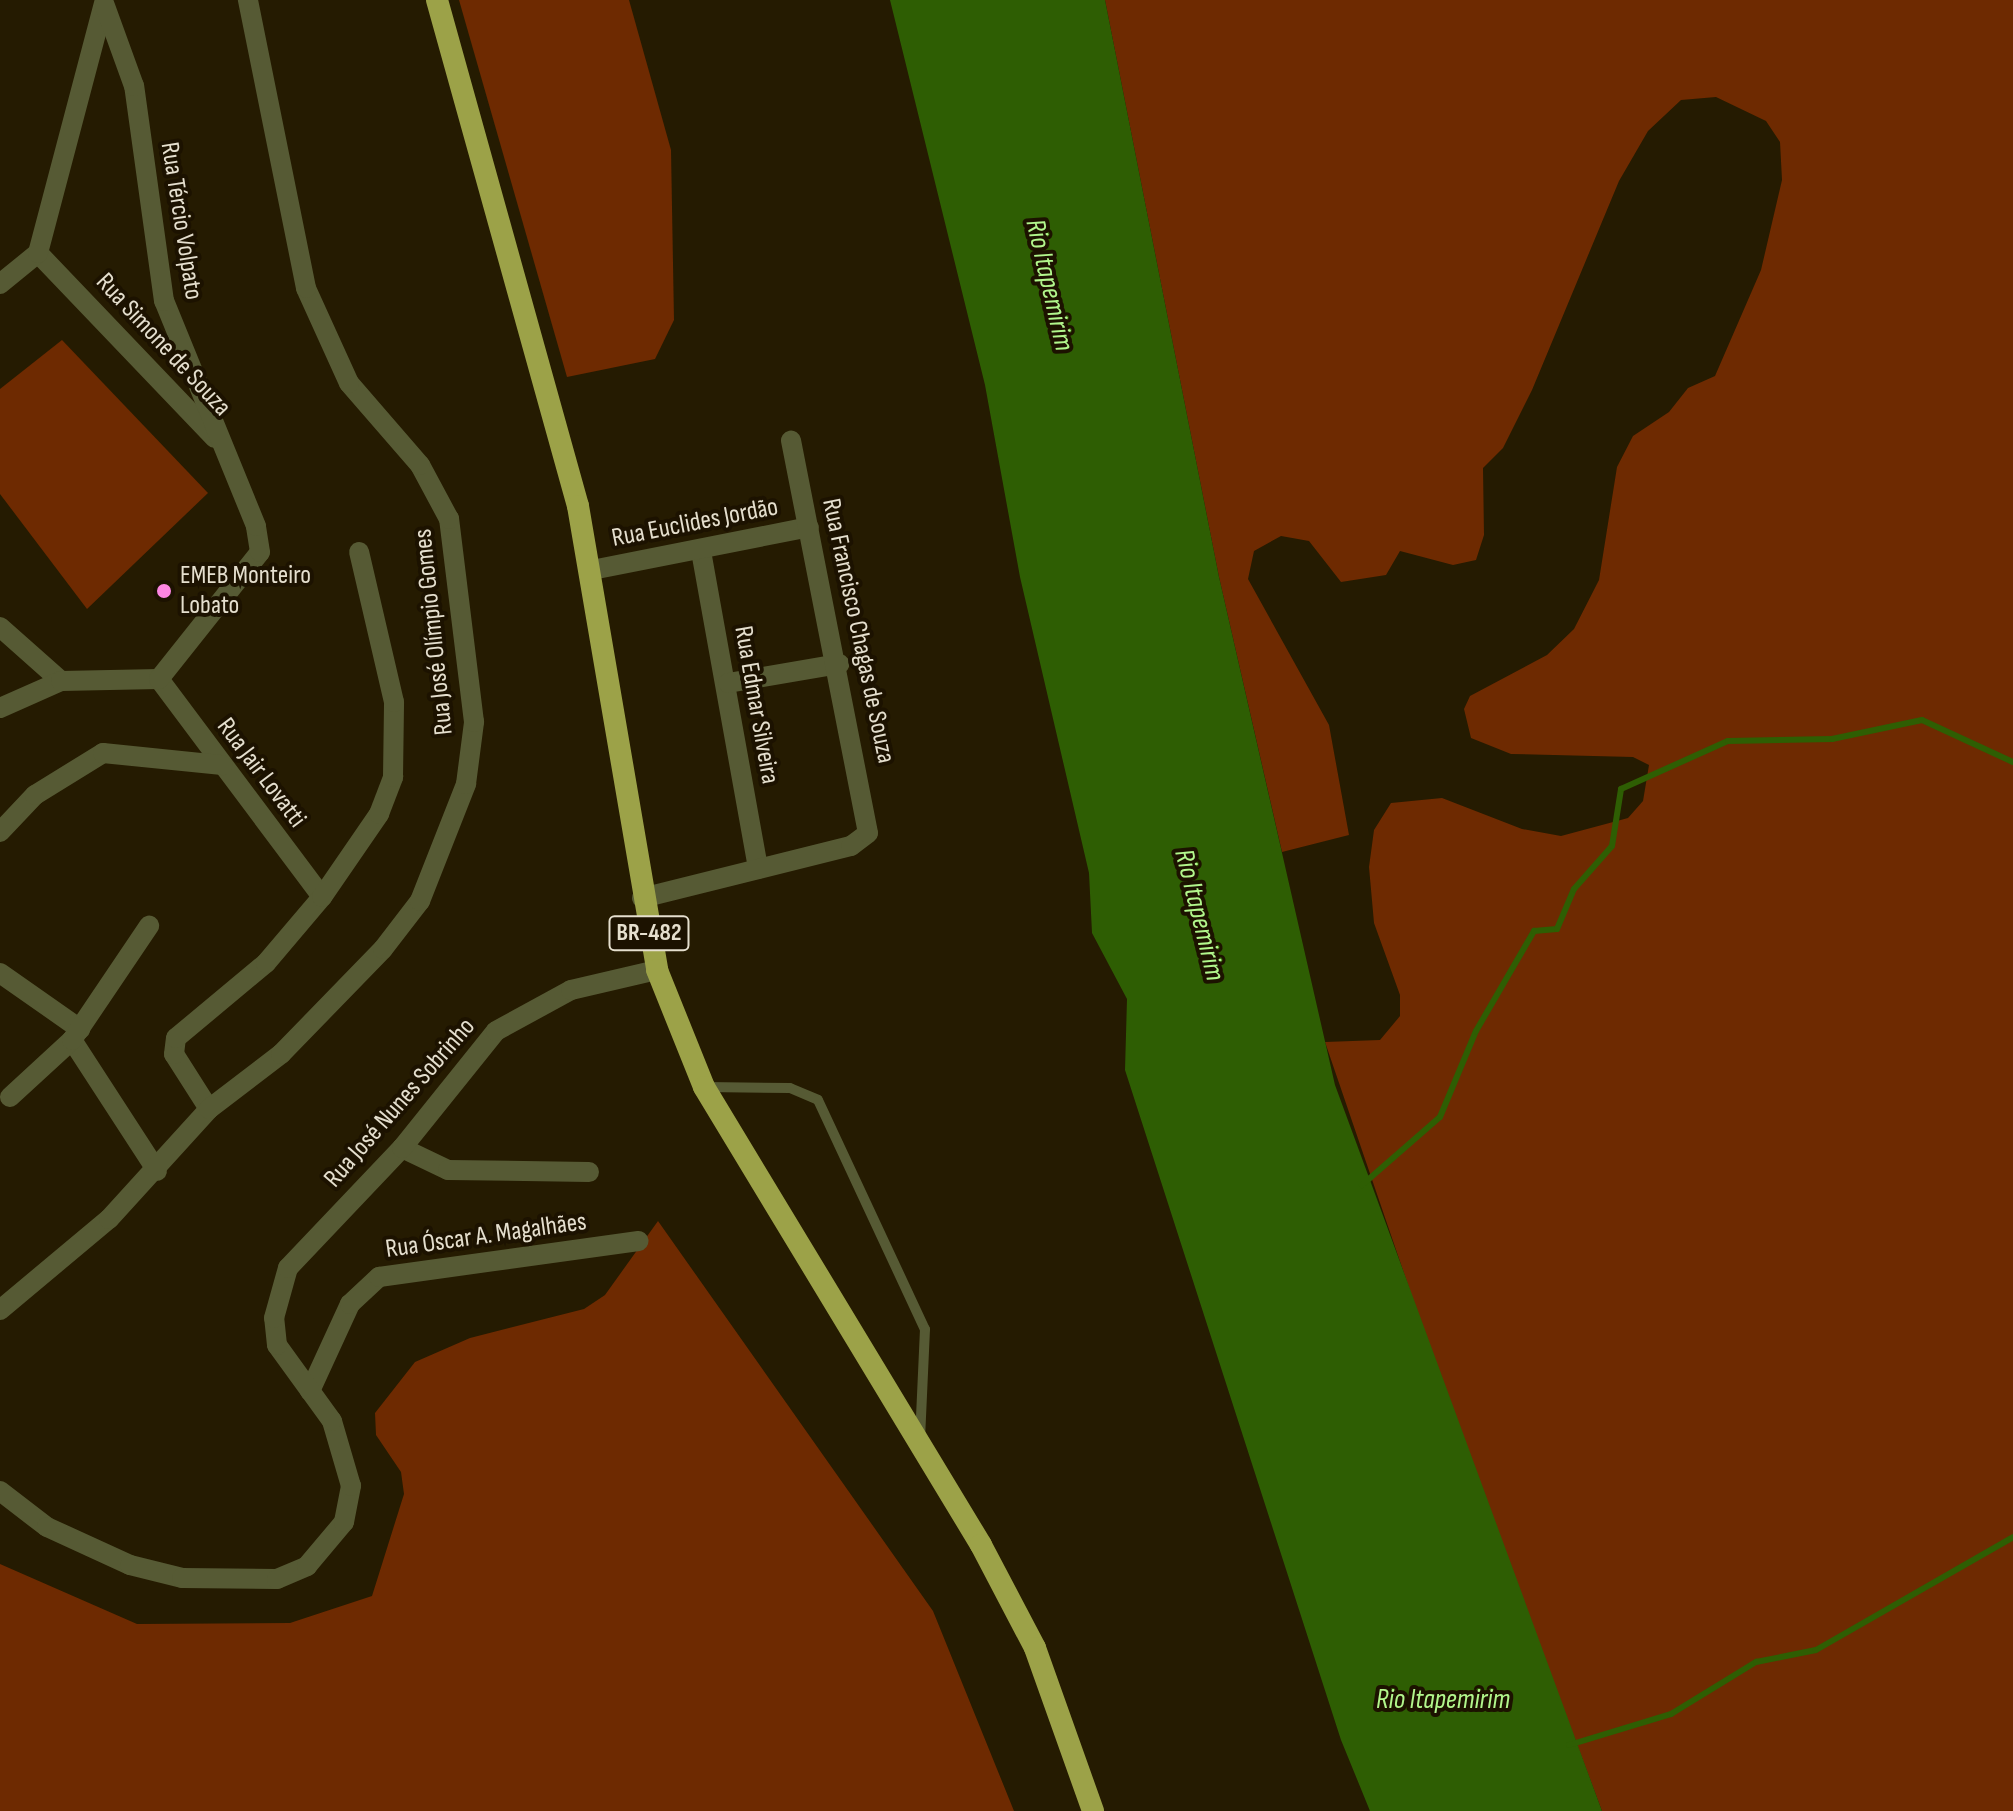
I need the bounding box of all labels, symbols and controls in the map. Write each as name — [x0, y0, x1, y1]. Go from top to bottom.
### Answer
street label: Rua Tércio Volpato — [153, 140, 209, 302]
water label: Rio Itapemirim — [1018, 216, 1080, 354]
street label: Rua Simone de Souza — [89, 267, 237, 423]
street label: Rua Euclides Jordão — [609, 492, 781, 554]
street label: Rua Francisco Chagas de Souza — [815, 496, 901, 766]
street label: Rua José Olímpio Gomes — [408, 527, 460, 737]
place label: EMEB Monteiro Lobato — [180, 560, 311, 622]
marker: EMEB Monteiro Lobato — [155, 582, 173, 600]
street label: Rua Edmar Silveira — [727, 624, 785, 786]
street label: Rua Jair Lovatti — [210, 712, 312, 834]
water label: Rio Itapemirim — [1166, 846, 1232, 984]
road number: BR-482 — [607, 913, 691, 953]
street label: Rua José Nunes Sobrinho — [318, 1012, 482, 1194]
street label: Rua Óscar A. Magalhães — [384, 1206, 588, 1266]
water label: Rio Itapemirim — [1376, 1683, 1510, 1717]

